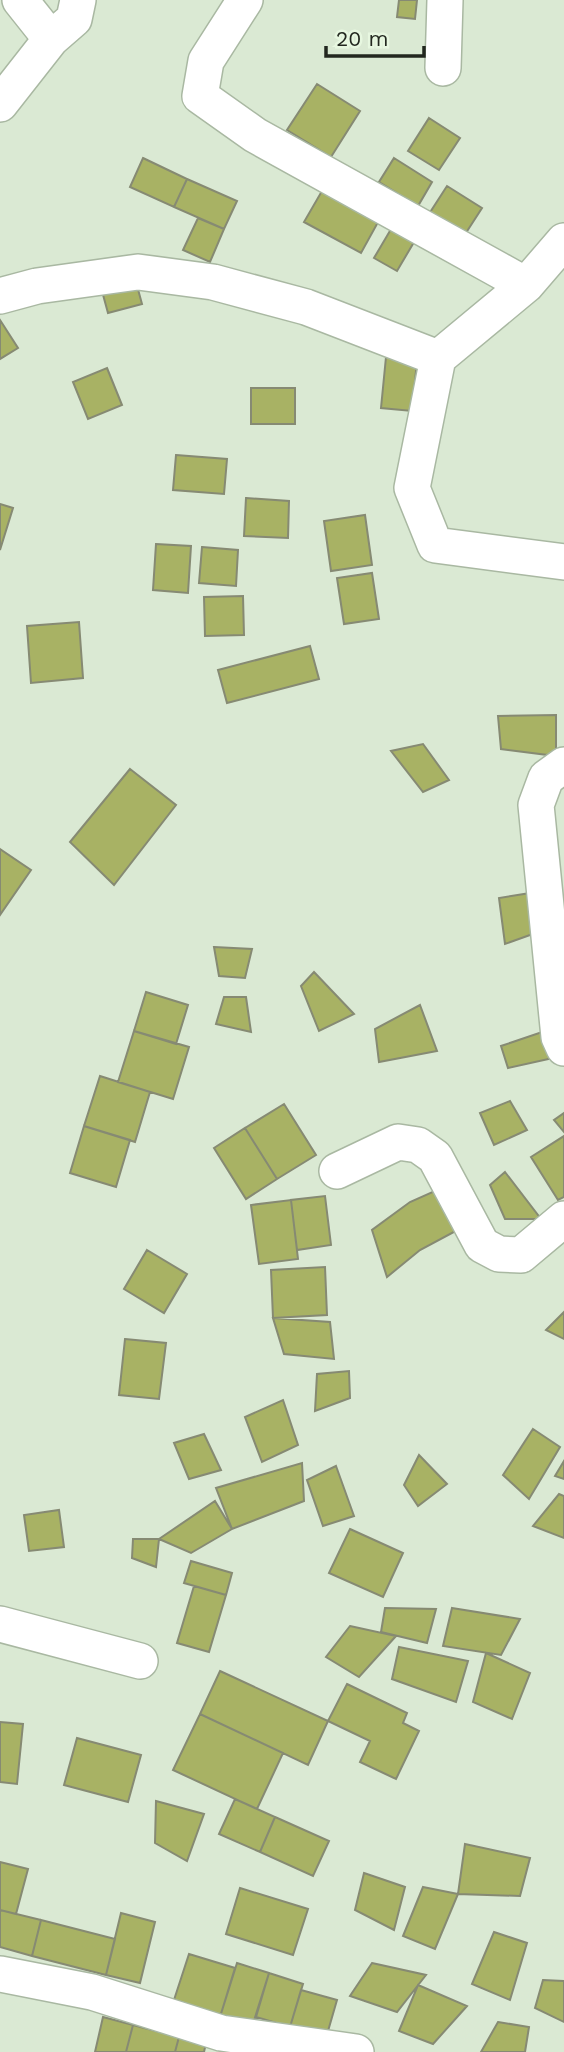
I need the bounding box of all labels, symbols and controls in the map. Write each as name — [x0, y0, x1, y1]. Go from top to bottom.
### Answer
scale bar — [326, 14, 424, 58]
text: 20 m — [336, 26, 388, 51]

